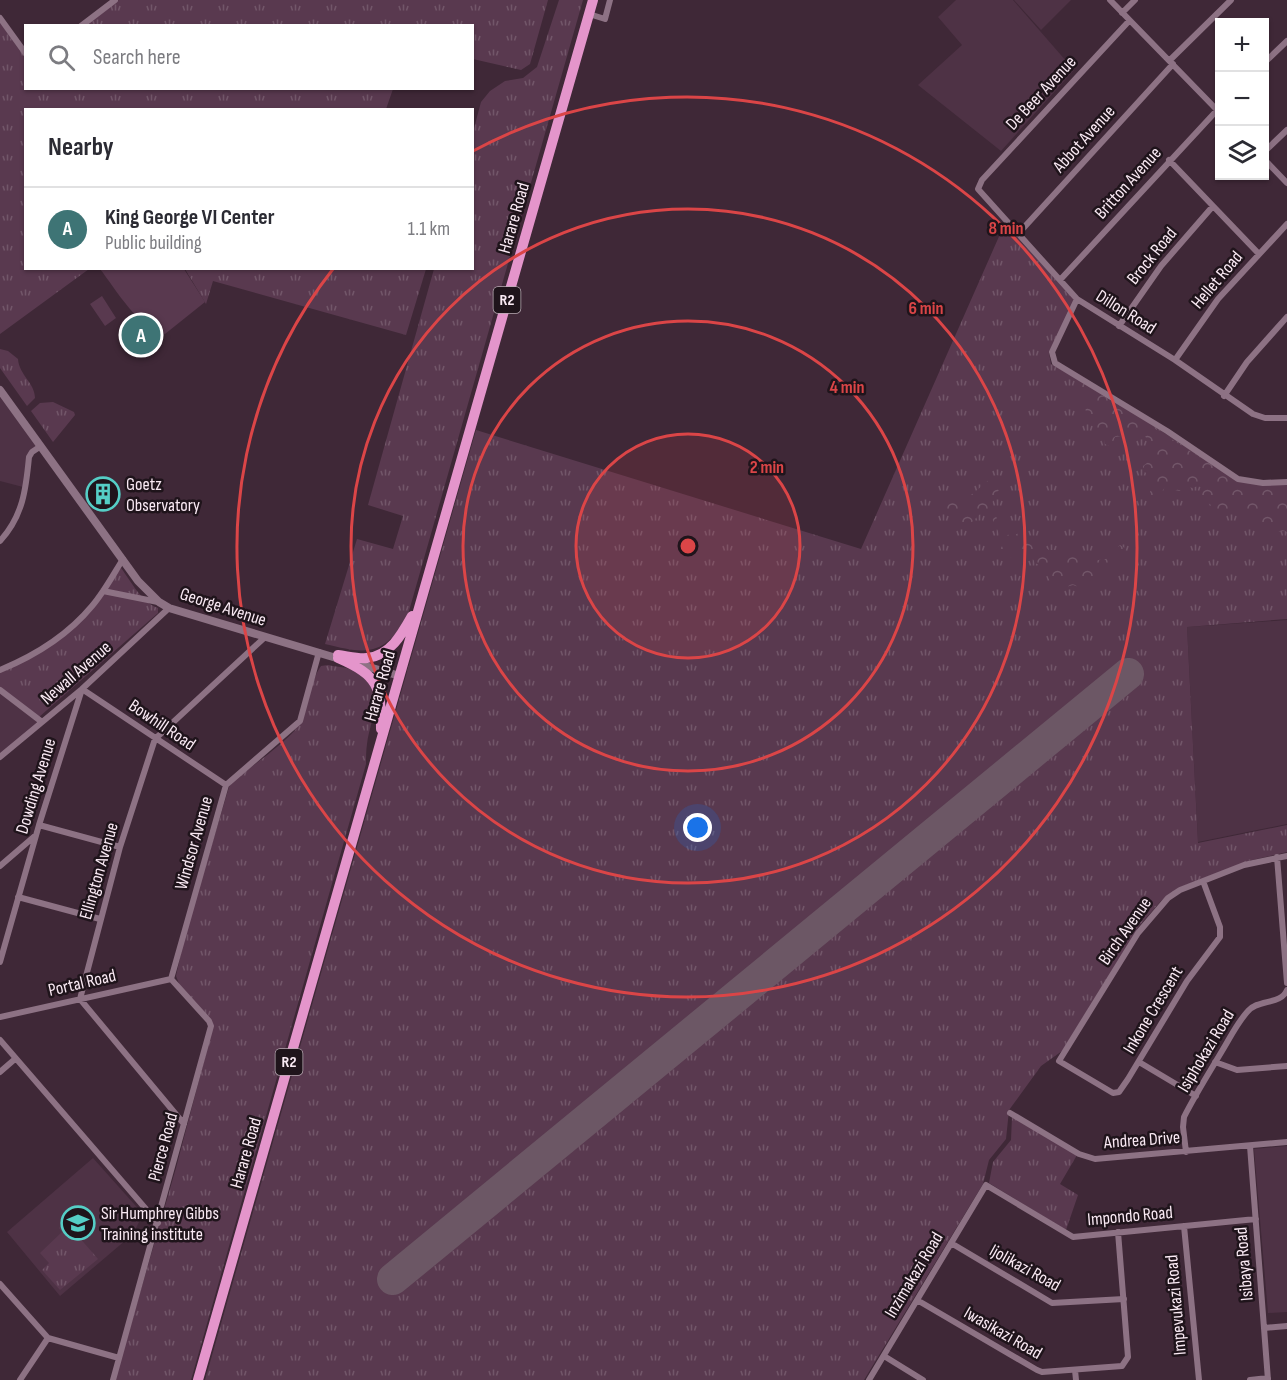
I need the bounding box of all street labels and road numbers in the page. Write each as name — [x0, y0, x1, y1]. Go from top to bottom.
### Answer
street label: De Beer Avenue — [1001, 52, 1081, 134]
street label: Abbot Avenue — [1048, 101, 1119, 178]
street label: Britton Avenue — [1090, 143, 1166, 223]
street label: Harare Road — [494, 180, 534, 256]
street label: Brock Road — [1123, 223, 1181, 289]
street label: Hellet Road — [1187, 247, 1247, 313]
street label: Dillon Road — [1092, 285, 1160, 339]
road number: R2 — [494, 287, 520, 313]
street label: George Avenue — [177, 583, 269, 631]
street label: Newall Avenue — [36, 637, 116, 709]
street label: Harare Road — [360, 648, 400, 724]
street label: Bowhill Road — [125, 695, 199, 755]
street label: Dowding Avenue — [12, 736, 60, 836]
street label: Windsor Avenue — [171, 794, 217, 892]
street label: Ellington Avenue — [75, 820, 123, 922]
street label: Birch Avenue — [1094, 893, 1156, 969]
street label: Inkone Crescent — [1119, 962, 1188, 1057]
street label: Portal Road — [46, 965, 118, 1001]
street label: Isiphokazi Road — [1173, 1006, 1239, 1096]
road number: R2 — [276, 1049, 302, 1075]
street label: Pierce Road — [144, 1110, 182, 1184]
street label: Harare Road — [226, 1115, 266, 1191]
street label: Andrea Drive — [1102, 1127, 1181, 1153]
street label: Impondo Road — [1086, 1202, 1174, 1230]
street label: Isibaya Road — [1230, 1226, 1258, 1302]
street label: Inzimakazi Road — [880, 1228, 948, 1322]
street label: Ijolikazi Road — [986, 1240, 1064, 1296]
street label: Impevukazi Road — [1161, 1254, 1191, 1356]
street label: Iwasikazi Road — [960, 1302, 1046, 1364]

